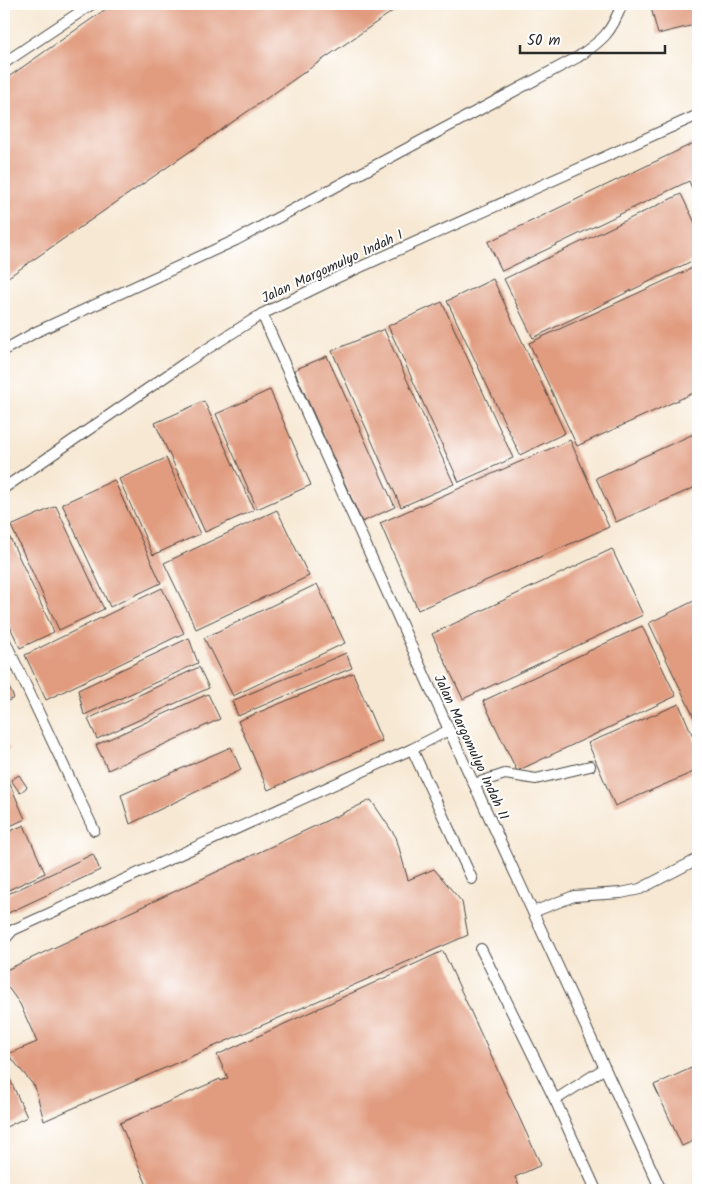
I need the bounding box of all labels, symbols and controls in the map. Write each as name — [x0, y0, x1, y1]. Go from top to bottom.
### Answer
scale bar — [520, 22, 664, 54]
text: 50 m — [527, 29, 561, 53]
street label: Jalan Margomulyo Indah I — [258, 224, 407, 309]
street label: Jalan Margomulyo Indah II — [428, 671, 515, 824]

